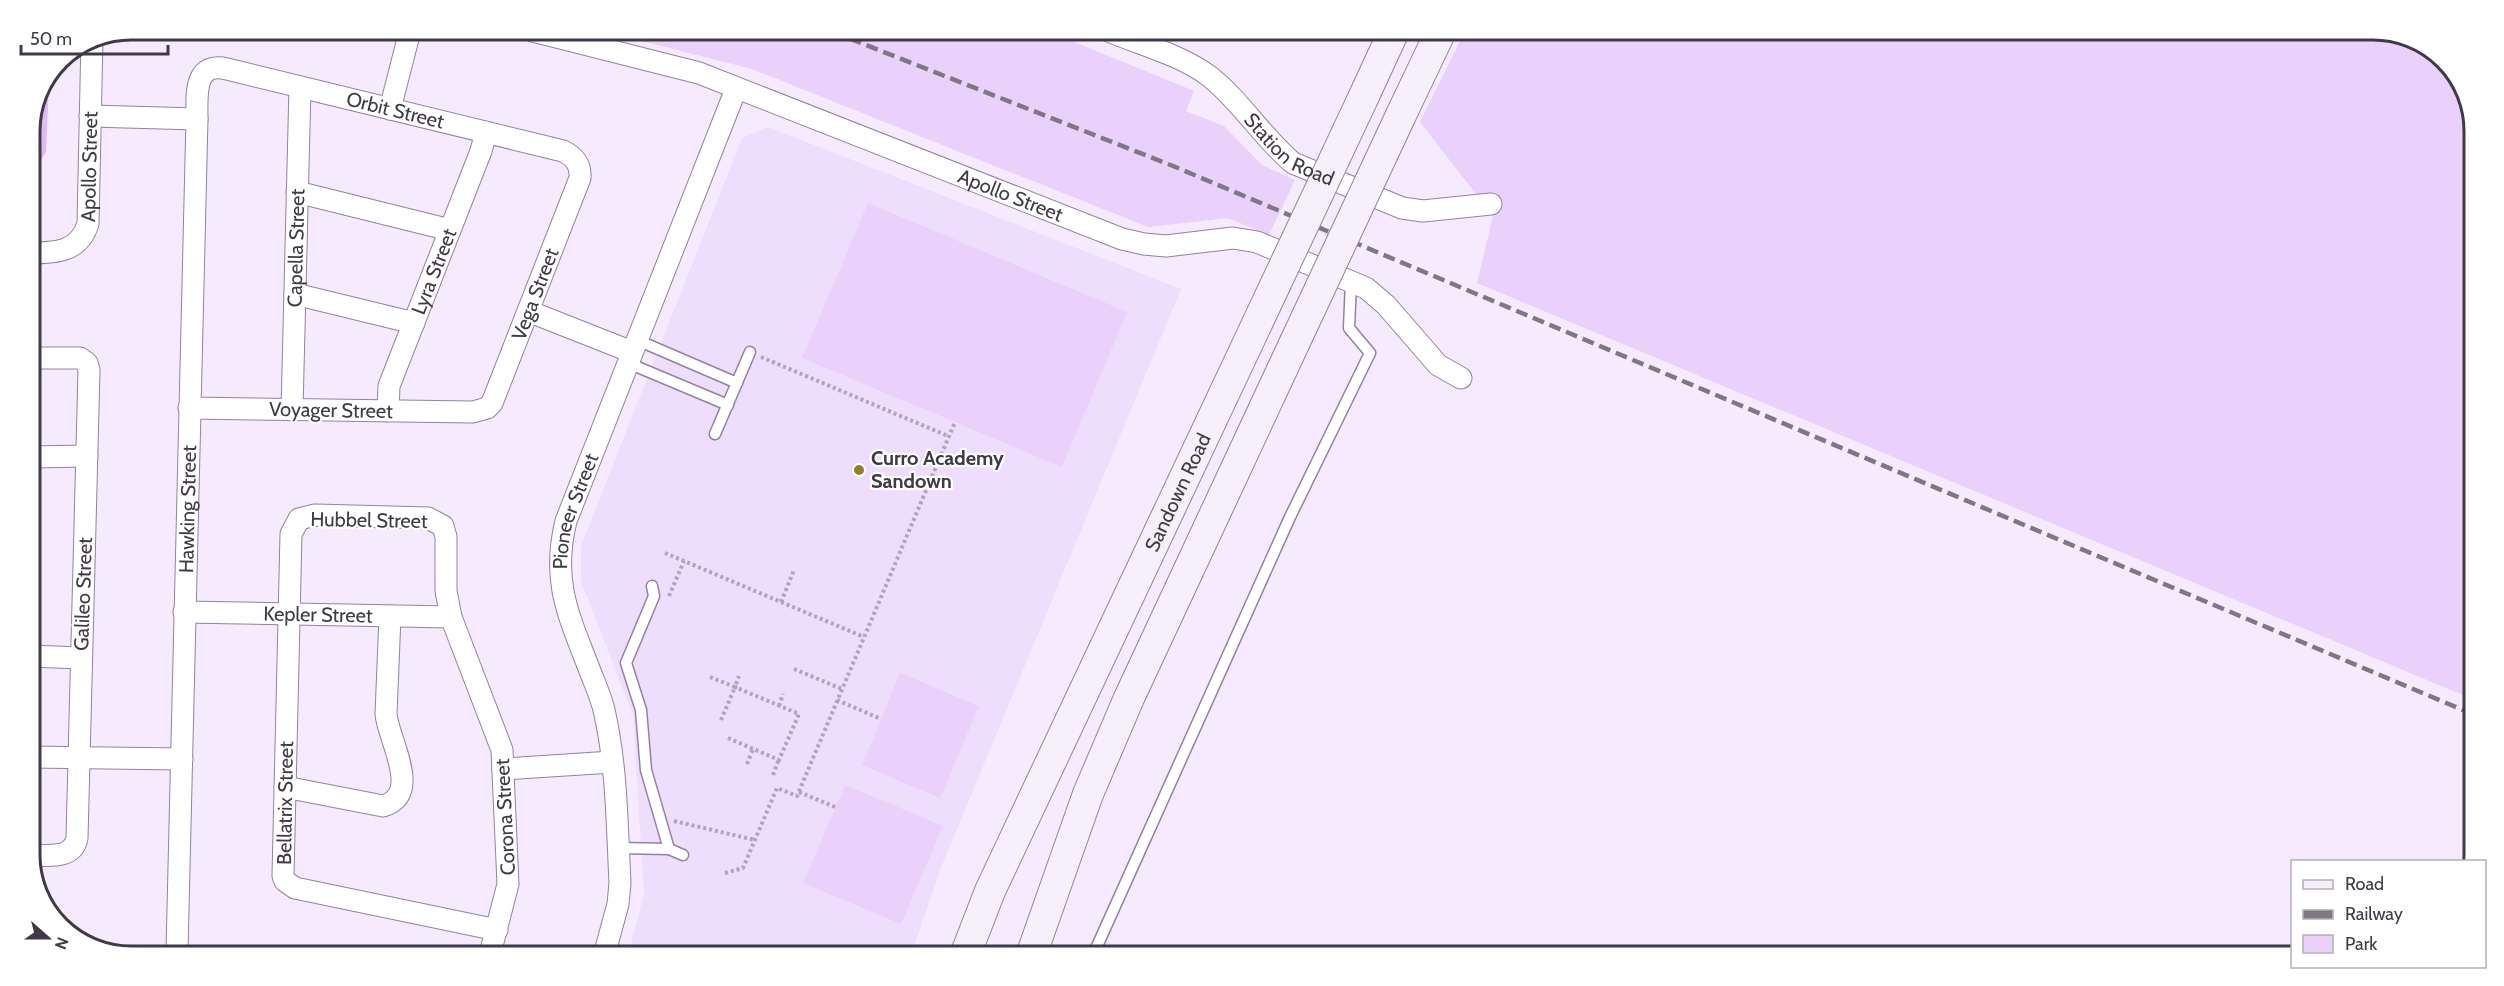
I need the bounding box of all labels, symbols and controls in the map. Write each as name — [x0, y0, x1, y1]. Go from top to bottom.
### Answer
scale bar — [21, 18, 168, 56]
text: 50 m — [30, 28, 72, 50]
street label: Orbit Street — [344, 87, 447, 134]
street label: Station Road — [1239, 108, 1338, 191]
street label: Apollo Street — [76, 111, 102, 222]
street label: Apollo Street — [955, 164, 1067, 227]
street label: Capella Street — [283, 188, 309, 308]
street label: Lyra Street — [406, 225, 462, 318]
street label: Vega Street — [506, 244, 564, 343]
street label: Voyager Street — [269, 397, 393, 423]
street label: Sandown Road — [1139, 429, 1216, 555]
street label: Hawking Street — [174, 445, 201, 573]
place label: Curro Academy Sandown — [871, 446, 1004, 493]
street label: Pioneer Street — [548, 450, 604, 569]
marker: Curro Academy Sandown — [852, 463, 866, 477]
street label: Hubbel Street — [310, 507, 428, 533]
street label: Galileo Street — [69, 536, 97, 651]
street label: Kepler Street — [263, 601, 373, 628]
street label: Bellatrix Street — [272, 741, 298, 865]
street label: Corona Street — [490, 758, 520, 876]
legend — [2291, 860, 2486, 968]
text: Road — [2345, 873, 2384, 895]
text: Railway — [2345, 903, 2403, 925]
north arrow — [18, 908, 78, 968]
text: Park — [2345, 933, 2378, 955]
text: N — [51, 935, 72, 952]

